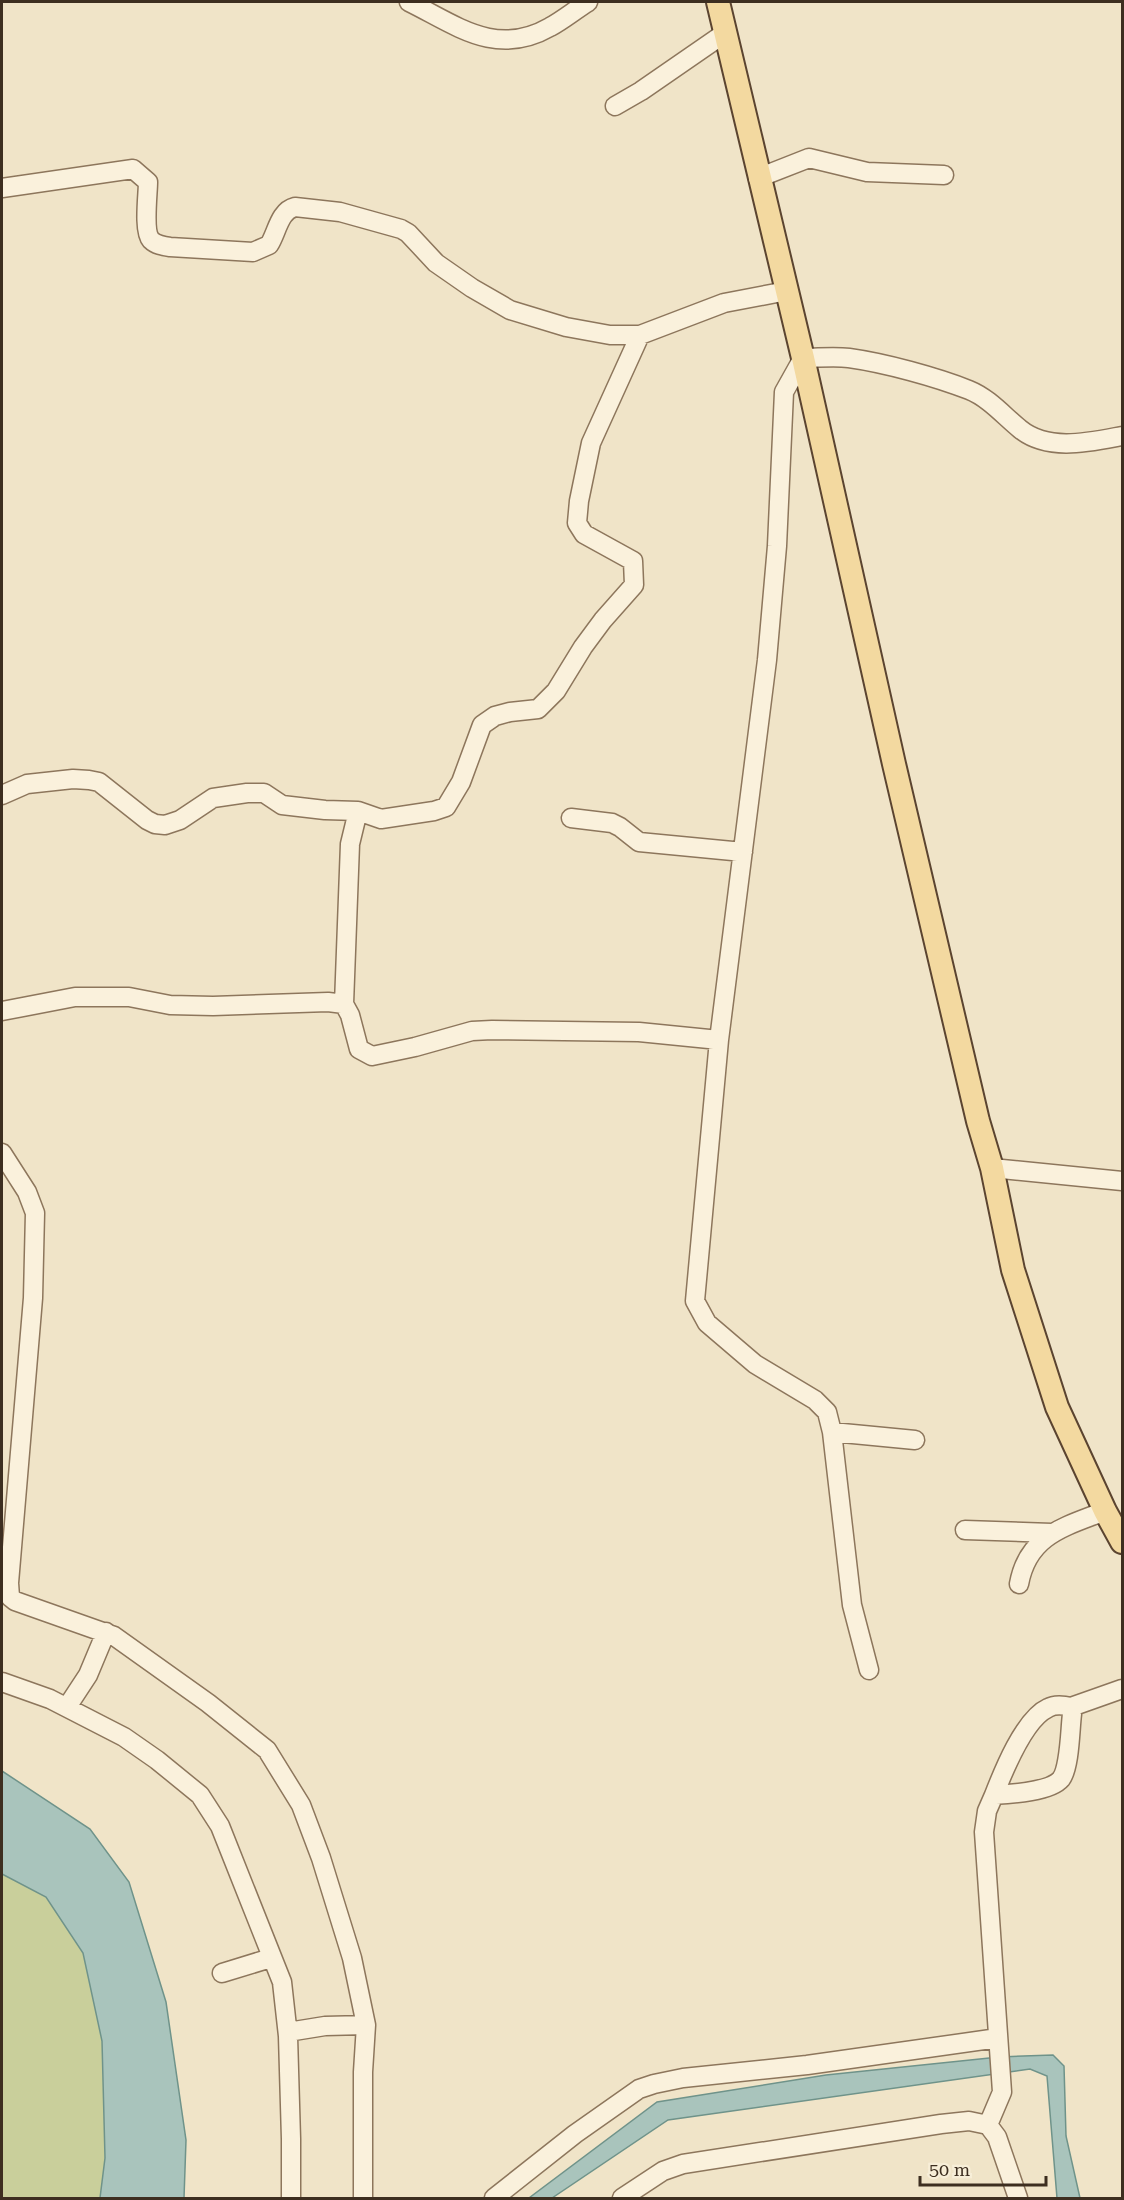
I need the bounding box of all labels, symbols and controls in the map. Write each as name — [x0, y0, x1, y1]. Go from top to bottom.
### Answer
scale bar — [920, 2149, 1046, 2187]
text: 50 m — [929, 2159, 970, 2180]

